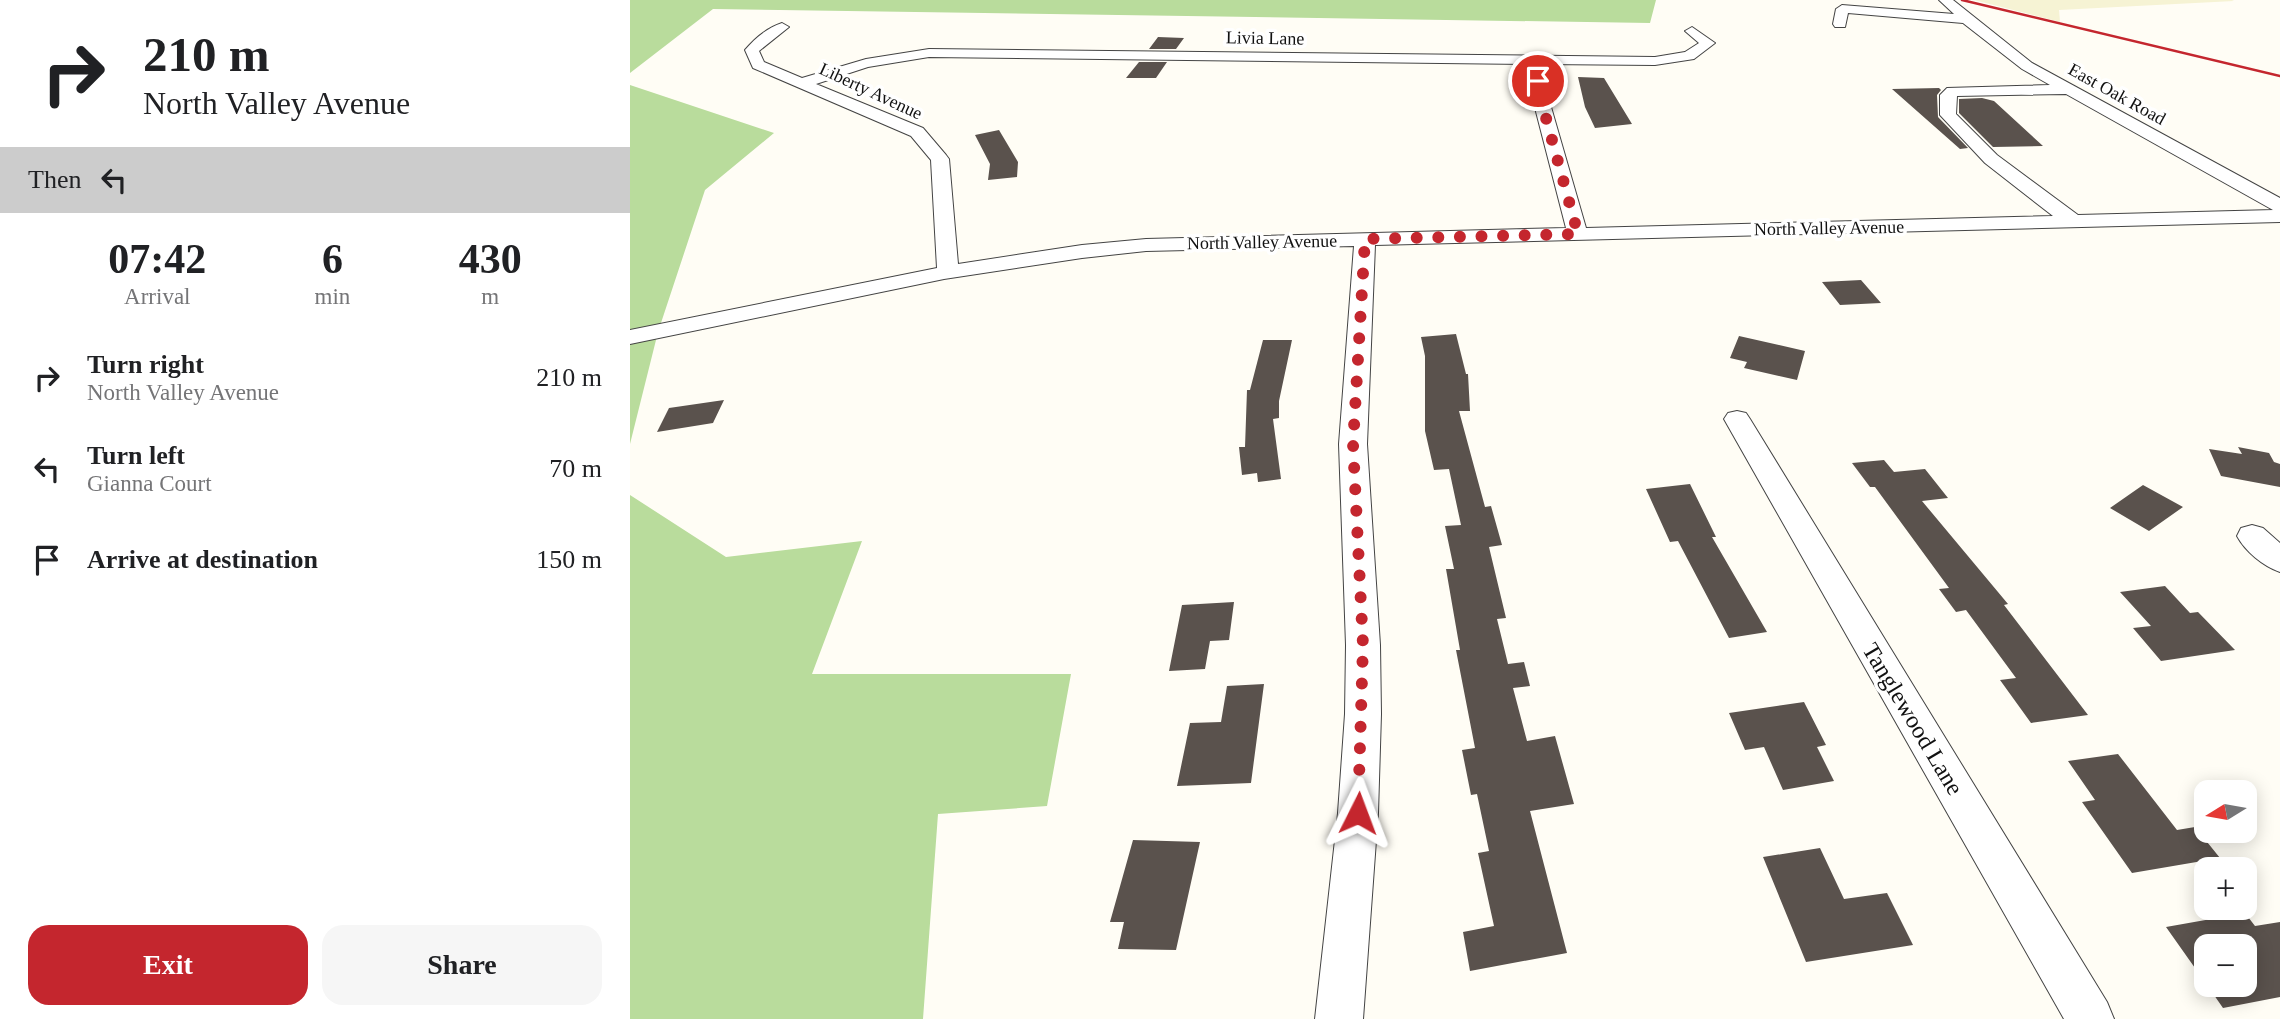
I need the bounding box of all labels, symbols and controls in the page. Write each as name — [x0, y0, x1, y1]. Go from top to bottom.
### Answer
text: 210 m — [143, 27, 270, 82]
street label: Livia Lane — [1226, 27, 1304, 49]
icon: right — [28, 28, 119, 119]
pin — [1508, 51, 1568, 111]
street label: Liberty Avenue — [816, 58, 926, 124]
street label: East Oak Road — [2065, 59, 2169, 129]
icon: arrive — [1519, 62, 1557, 100]
text: North Valley Avenue — [143, 85, 410, 121]
icon: left — [95, 161, 133, 199]
text: Then — [28, 165, 81, 194]
street label: North Valley Avenue — [1754, 217, 1904, 239]
street label: North Valley Avenue — [1187, 231, 1337, 253]
text: 07:42 — [108, 236, 206, 282]
text: 6 — [322, 236, 343, 282]
text: 430 — [459, 236, 522, 282]
text: Arrival — [124, 284, 191, 309]
text: min — [315, 284, 350, 309]
text: m — [481, 284, 499, 309]
text: Turn right — [87, 350, 204, 379]
icon: right — [28, 359, 66, 397]
text: 210 m — [536, 363, 602, 392]
text: North Valley Avenue — [87, 380, 279, 405]
text: Turn left — [87, 441, 185, 470]
icon: left — [28, 450, 66, 488]
text: 70 m — [549, 454, 602, 483]
text: Gianna Court — [87, 471, 212, 496]
icon: arrive — [28, 541, 66, 579]
text: Arrive at destination — [87, 545, 318, 574]
text: 150 m — [536, 545, 602, 574]
street label: Tanglewood Lane — [1857, 638, 1969, 800]
position arrow — [1321, 776, 1395, 850]
north arrow — [2194, 780, 2258, 844]
map controls — [2194, 780, 2257, 997]
button: + — [2194, 857, 2257, 920]
button: Exit — [28, 925, 308, 1005]
button: Share — [322, 925, 602, 1005]
button: − — [2194, 934, 2257, 997]

